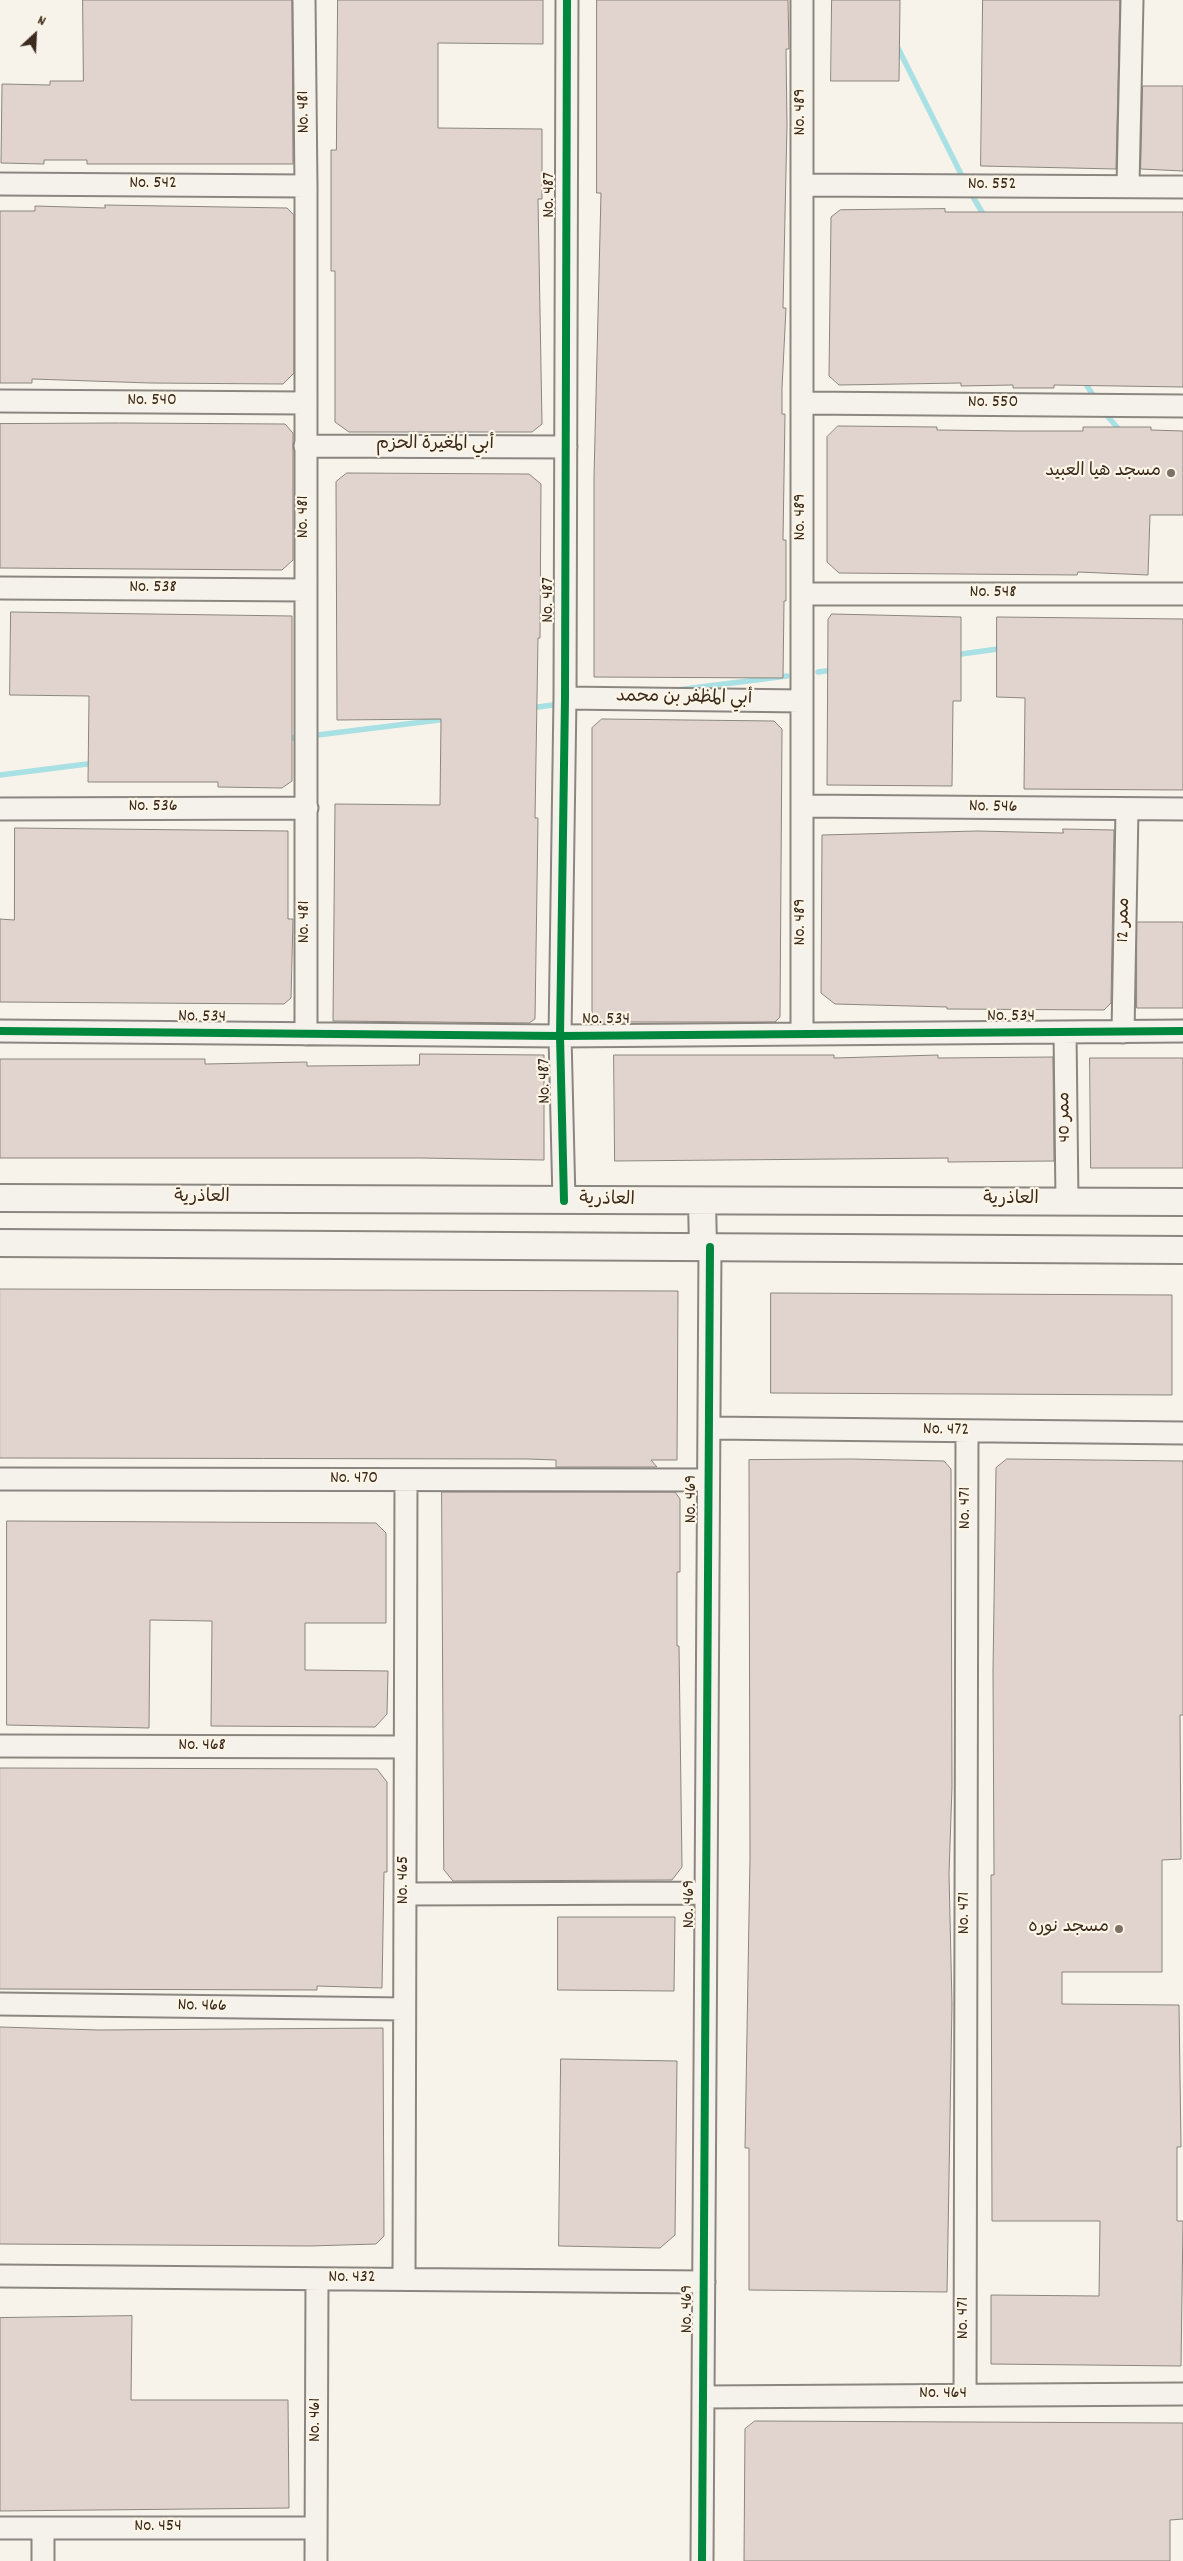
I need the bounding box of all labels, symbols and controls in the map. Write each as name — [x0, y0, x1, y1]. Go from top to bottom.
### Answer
north arrow — [10, 10, 60, 60]
text: N — [34, 11, 49, 32]
street label: No. 489 — [791, 89, 813, 135]
street label: No. 481 — [294, 90, 316, 134]
street label: No. 487 — [540, 172, 562, 218]
street label: No. 542 — [129, 174, 177, 196]
street label: No. 552 — [968, 175, 1016, 197]
street label: No. 540 — [127, 391, 177, 413]
street label: No. 550 — [968, 393, 1018, 415]
street label: أبي المغيرة الحزم — [376, 435, 494, 457]
place label: مسجد هيا العبيد — [1045, 462, 1161, 484]
marker: مسجد هيا العبيد — [1165, 467, 1177, 479]
street label: No. 489 — [791, 494, 813, 540]
street label: No. 481 — [294, 496, 316, 538]
street label: No. 487 — [539, 577, 561, 623]
street label: No. 538 — [129, 578, 177, 600]
street label: No. 548 — [969, 583, 1017, 605]
street label: أبي المظفر بن محمد — [616, 687, 752, 711]
street label: No. 536 — [128, 797, 178, 819]
street label: No. 546 — [968, 797, 1018, 819]
street label: ممر 12 — [1114, 897, 1136, 943]
street label: No. 489 — [791, 899, 813, 945]
street label: No. 481 — [295, 901, 317, 943]
street label: No. 534 — [178, 1007, 226, 1029]
street label: No. 534 — [987, 1007, 1035, 1029]
street label: No. 534 — [582, 1010, 630, 1032]
street label: No. 487 — [535, 1058, 557, 1104]
street label: ممر 40 — [1055, 1092, 1077, 1142]
street label: العاذرية — [174, 1188, 230, 1210]
street label: العاذرية — [579, 1190, 635, 1212]
street label: العاذرية — [983, 1190, 1039, 1212]
street label: No. 472 — [923, 1420, 969, 1442]
street label: No. 470 — [330, 1469, 378, 1491]
street label: No. 469 — [682, 1475, 704, 1523]
street label: No. 471 — [956, 1487, 978, 1529]
street label: No. 468 — [178, 1736, 226, 1758]
street label: No. 465 — [394, 1856, 416, 1904]
street label: No. 469 — [680, 1880, 702, 1928]
street label: No. 471 — [955, 1892, 977, 1934]
place label: مسجد نوره — [1028, 1918, 1109, 1940]
marker: مسجد نوره — [1113, 1923, 1125, 1935]
street label: No. 466 — [177, 1996, 227, 2018]
street label: No. 432 — [328, 2268, 376, 2290]
street label: No. 469 — [678, 2285, 700, 2333]
street label: No. 471 — [954, 2297, 976, 2339]
street label: No. 464 — [919, 2384, 967, 2406]
street label: No. 461 — [306, 2398, 328, 2442]
street label: No. 454 — [134, 2517, 182, 2539]

